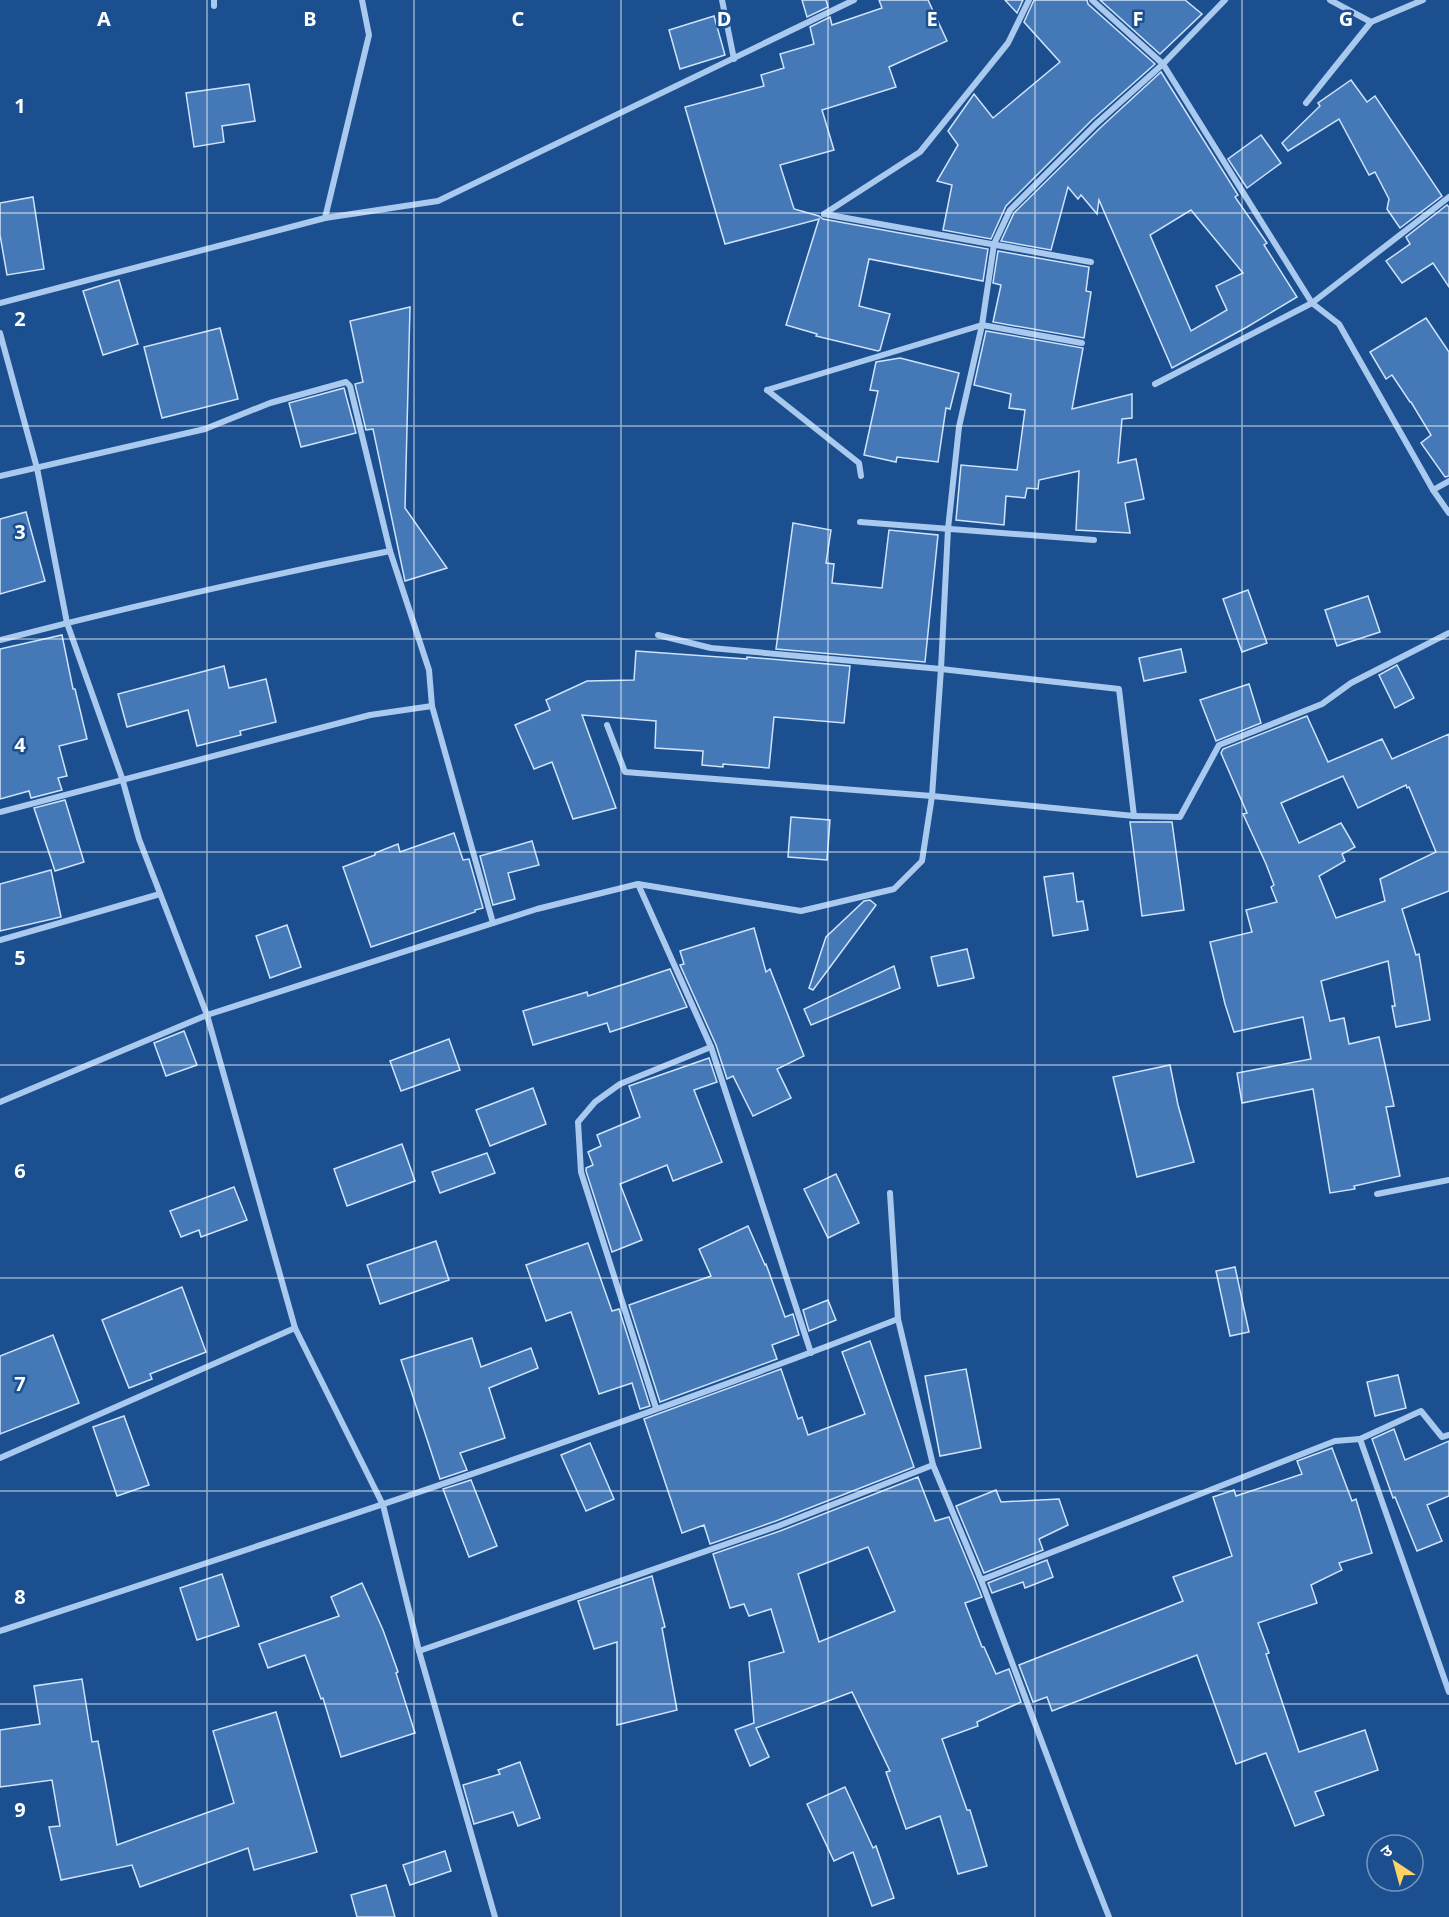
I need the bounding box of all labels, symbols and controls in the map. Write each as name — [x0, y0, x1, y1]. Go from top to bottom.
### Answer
text: A — [97, 5, 111, 32]
text: B — [303, 5, 317, 32]
text: C — [512, 5, 525, 32]
text: D — [717, 5, 731, 32]
text: E — [926, 5, 938, 32]
text: F — [1133, 5, 1143, 32]
text: G — [1339, 5, 1353, 32]
text: 1 — [14, 92, 26, 119]
text: 2 — [14, 305, 26, 332]
text: 3 — [14, 518, 26, 545]
text: 4 — [14, 731, 26, 758]
text: 5 — [14, 944, 26, 971]
text: 6 — [14, 1157, 26, 1184]
text: 7 — [14, 1370, 26, 1397]
text: 8 — [14, 1583, 26, 1610]
text: 9 — [14, 1796, 26, 1823]
north arrow — [1365, 1833, 1425, 1893]
text: उ — [1376, 1839, 1397, 1863]

